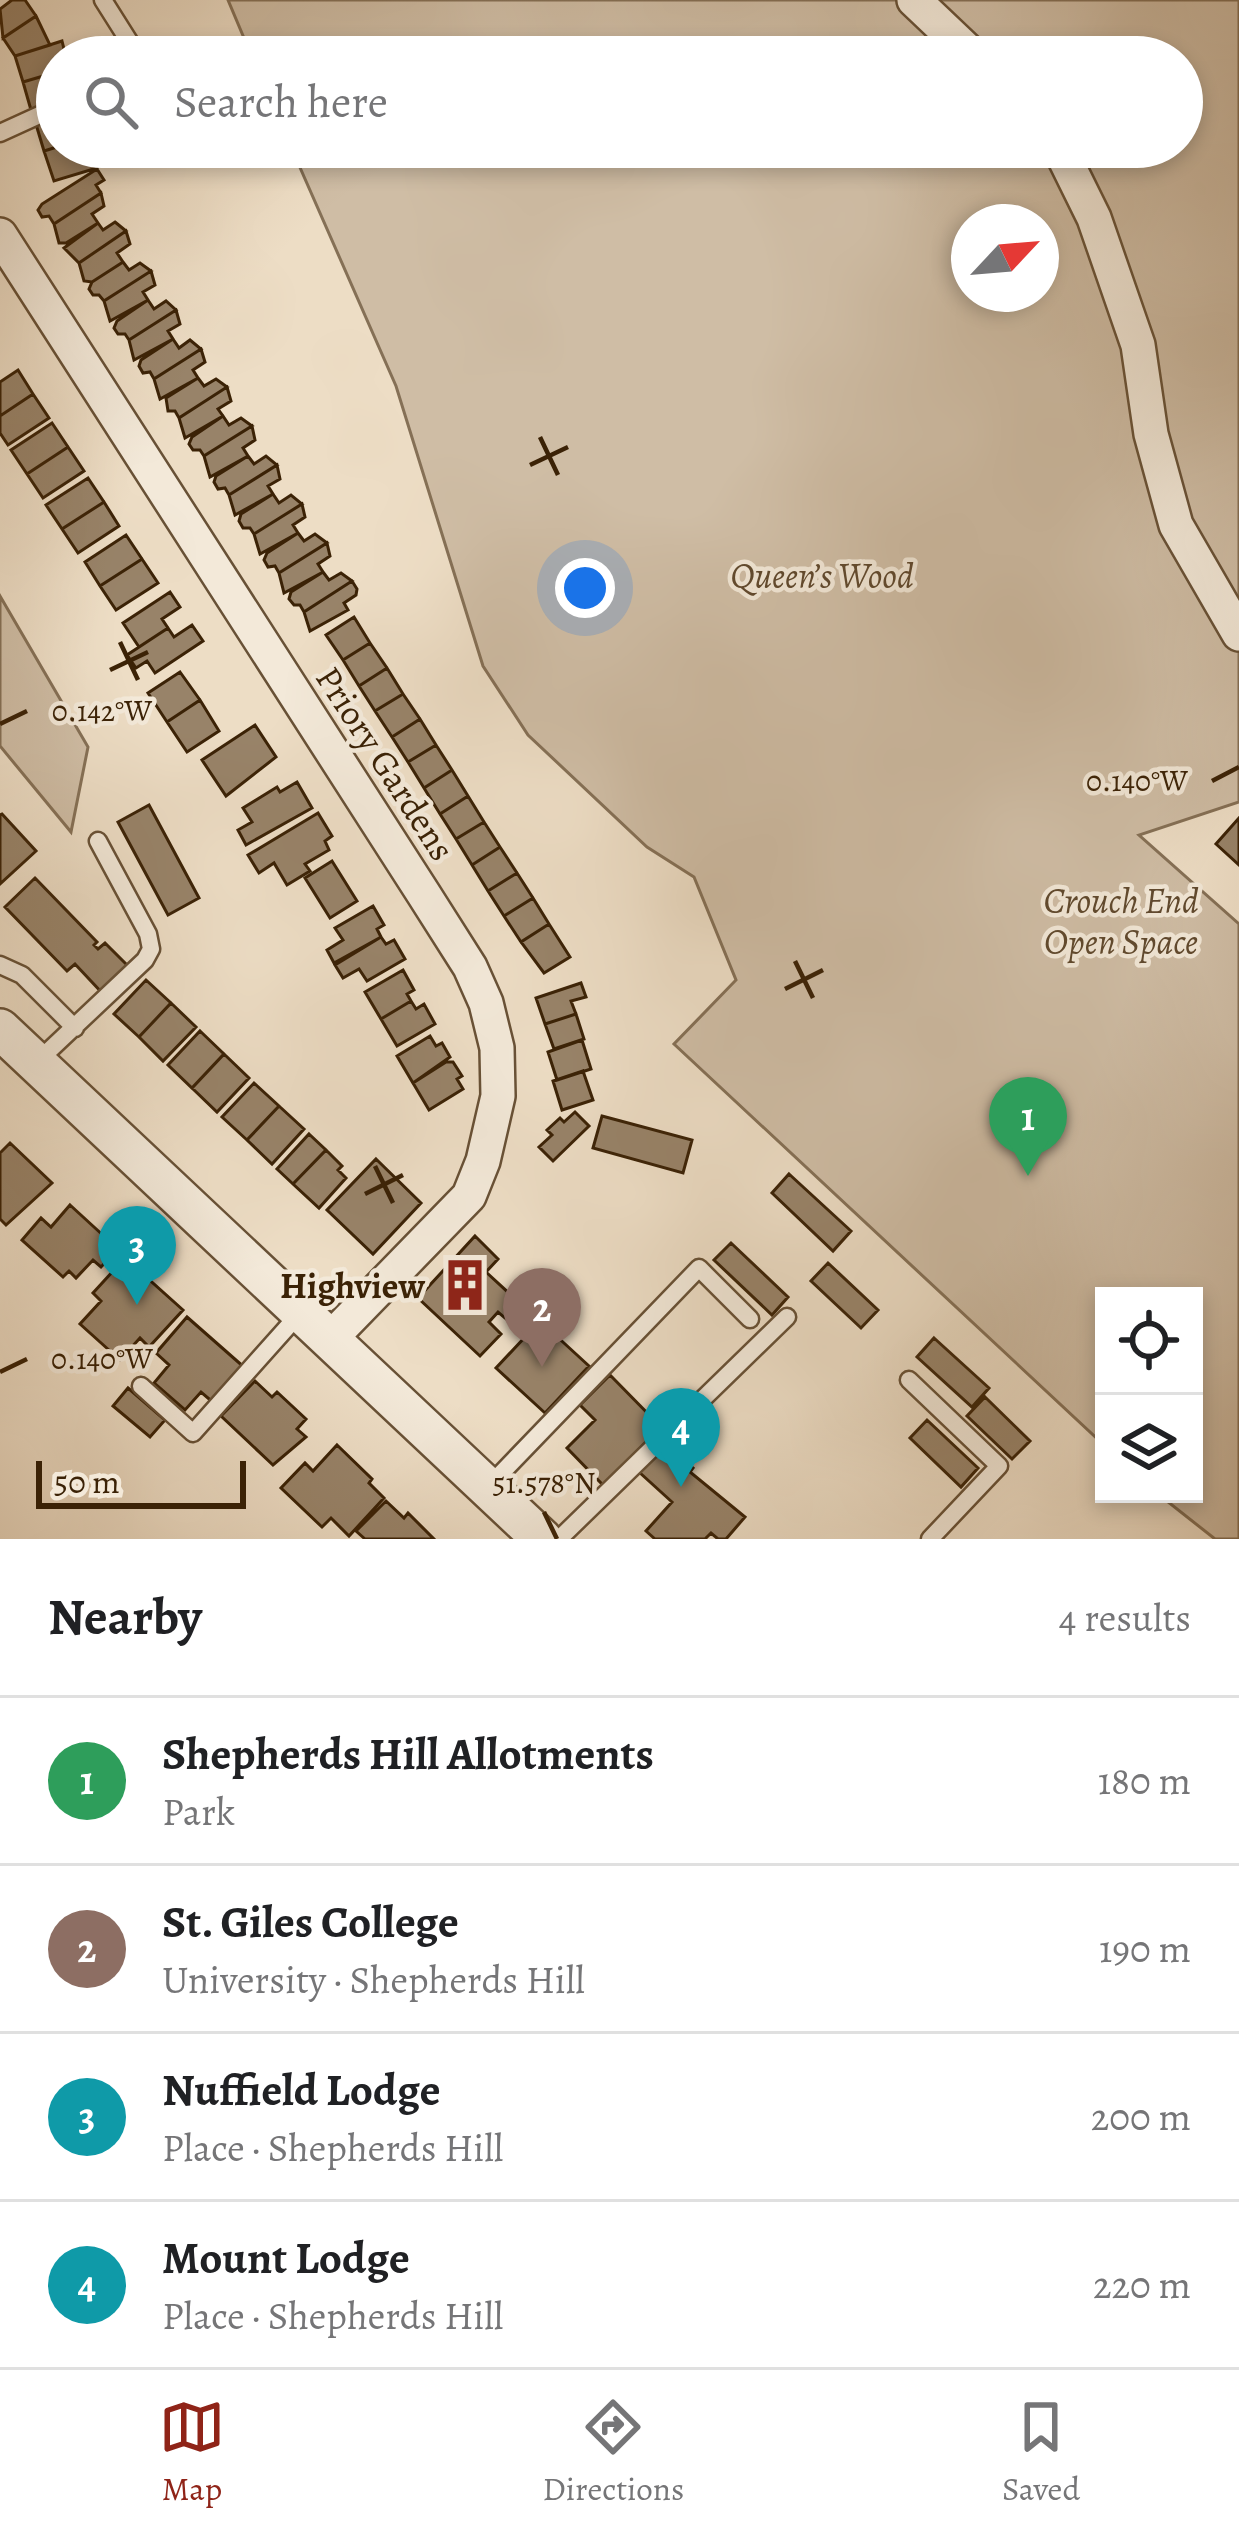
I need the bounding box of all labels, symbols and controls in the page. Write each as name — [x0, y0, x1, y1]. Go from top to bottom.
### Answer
search box — [36, 36, 1203, 168]
icon: search — [78, 69, 144, 135]
text: Search here — [174, 71, 388, 133]
north arrow — [951, 204, 1059, 312]
park label: Queen’s Wood — [730, 551, 914, 600]
your location — [555, 558, 615, 618]
street label: Priory Gardens — [304, 657, 467, 870]
text: 0.142°W — [52, 691, 152, 731]
text: 0.140°W — [1086, 761, 1188, 801]
park label: Crouch End Open Space — [1043, 876, 1199, 966]
pin: 1 — [989, 1077, 1067, 1176]
pin: 3 — [98, 1206, 176, 1305]
building icon: Highview — [436, 1256, 494, 1314]
place label: Highview — [280, 1261, 425, 1310]
pin: 2 — [503, 1268, 581, 1367]
map controls — [1095, 1287, 1203, 1503]
button: locate — [1095, 1287, 1203, 1395]
text: 0.140°W — [51, 1339, 153, 1379]
pin: 4 — [642, 1388, 720, 1487]
button: layers — [1095, 1395, 1203, 1503]
scale bar — [36, 1455, 246, 1508]
text: 50 m — [54, 1459, 120, 1504]
text: 51.578°N — [493, 1463, 596, 1503]
text: Nearby — [48, 1582, 202, 1652]
text: 4 results — [1059, 1591, 1191, 1644]
text: Shepherds Hill Allotments — [162, 1723, 654, 1785]
text: 1 — [80, 1754, 94, 1807]
text: 180 m — [1098, 1754, 1191, 1807]
text: Park — [162, 1785, 235, 1838]
text: St. Giles College — [162, 1891, 459, 1953]
text: 2 — [78, 1922, 96, 1975]
text: 190 m — [1099, 1922, 1191, 1975]
text: University · Shepherds Hill — [162, 1953, 585, 2006]
text: Nuffield Lodge — [162, 2059, 441, 2121]
text: 3 — [79, 2090, 95, 2143]
text: 200 m — [1091, 2090, 1191, 2143]
text: Place · Shepherds Hill — [162, 2121, 503, 2174]
text: Mount Lodge — [162, 2227, 410, 2289]
text: 4 — [78, 2258, 96, 2311]
text: 220 m — [1093, 2258, 1191, 2311]
text: Place · Shepherds Hill — [162, 2289, 503, 2342]
tab: Map — [159, 2394, 225, 2511]
tab: Directions — [543, 2394, 684, 2511]
tab: Saved — [1002, 2394, 1080, 2511]

